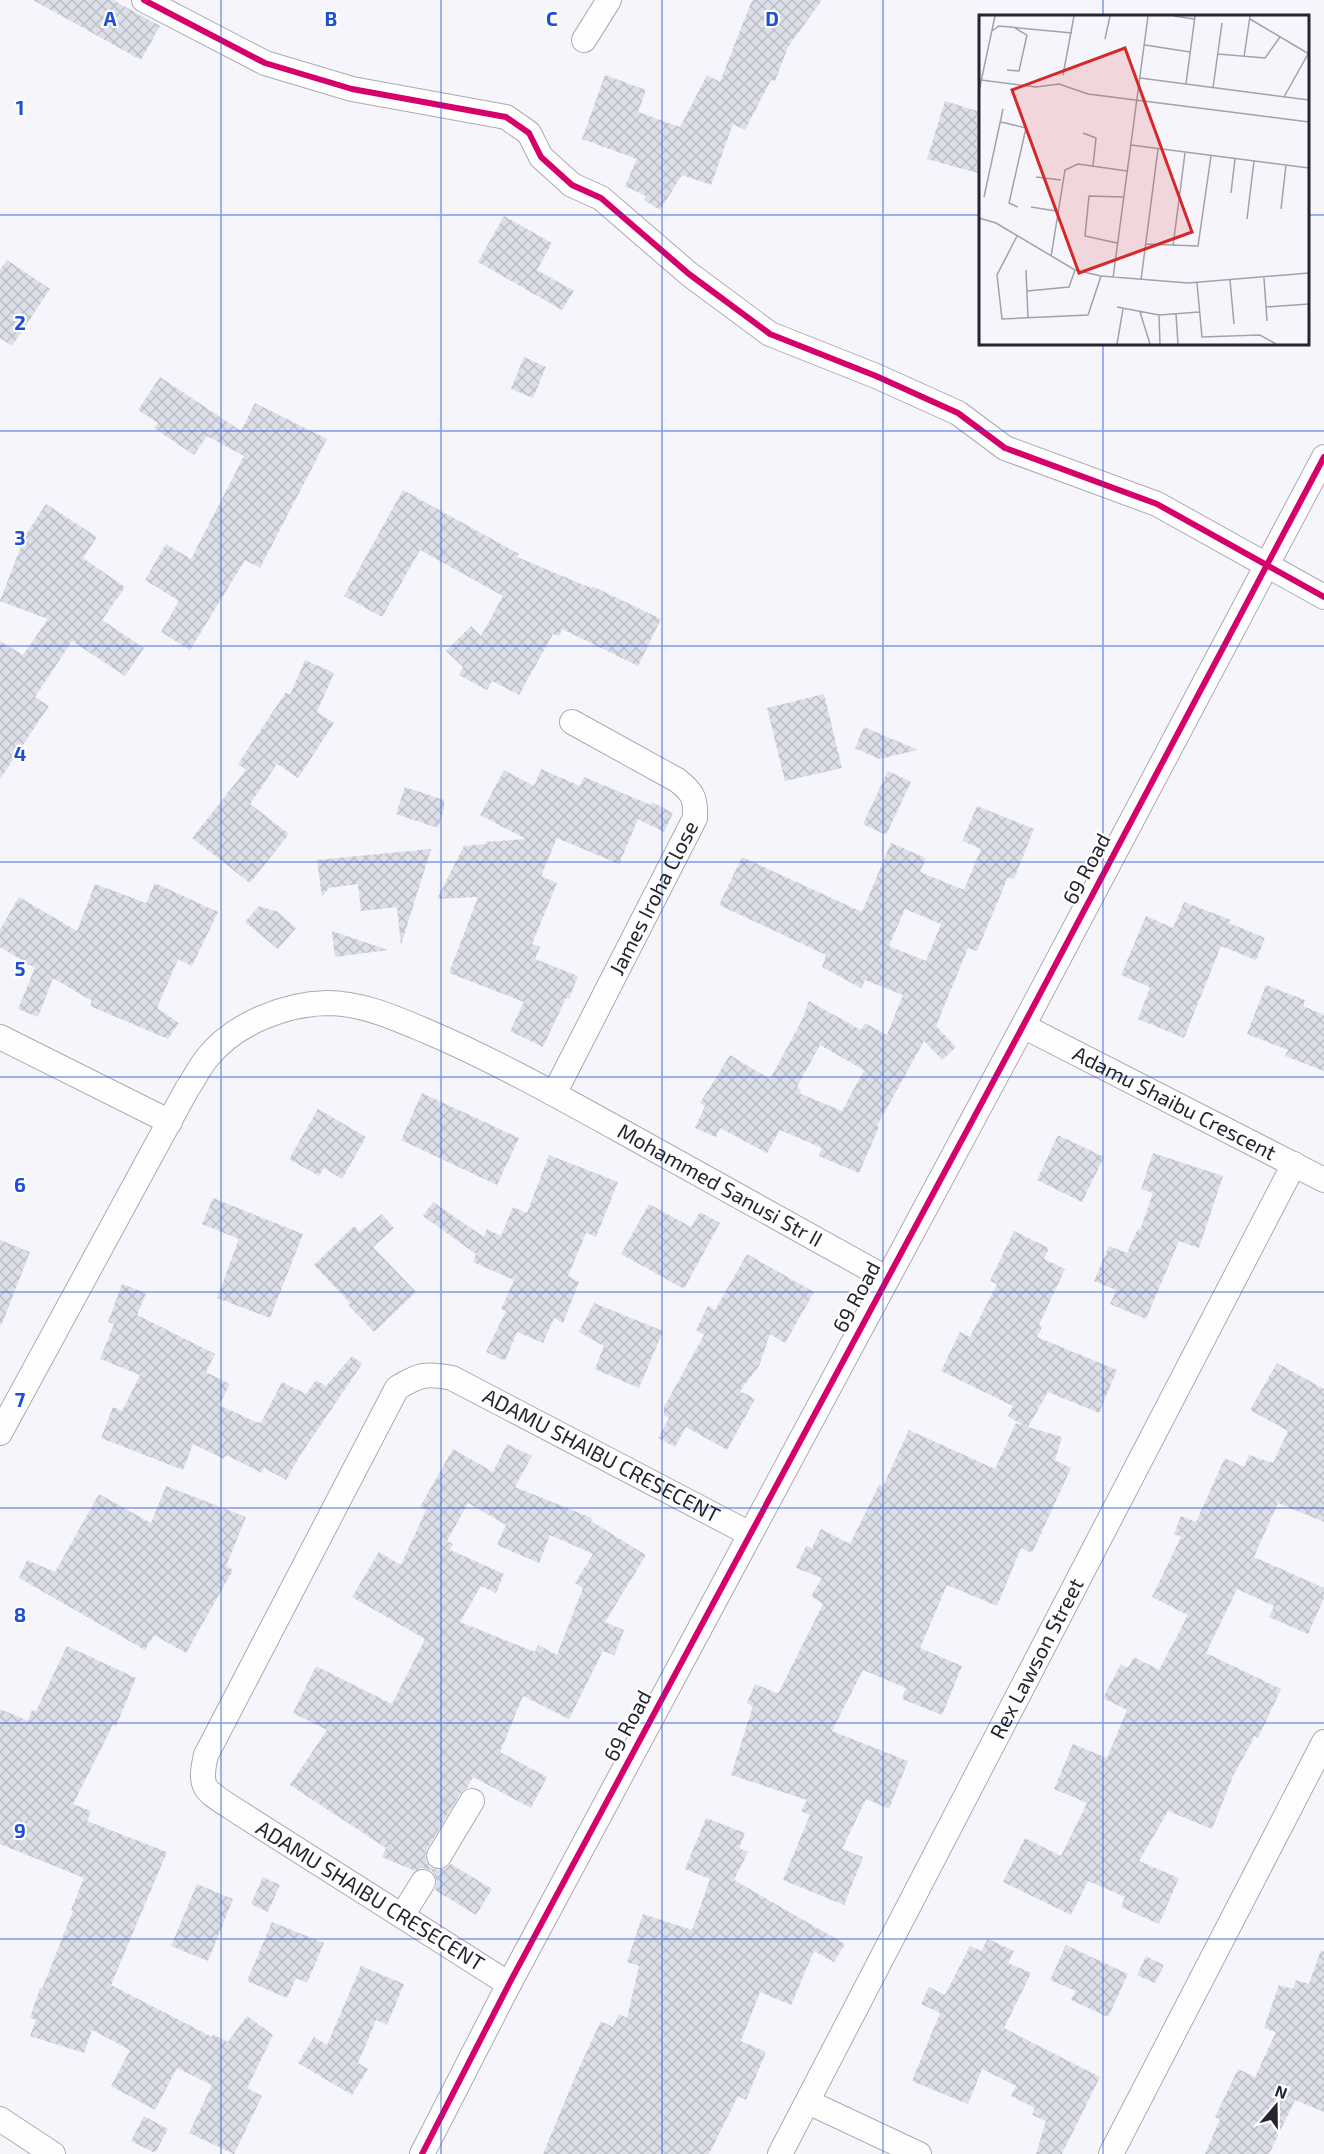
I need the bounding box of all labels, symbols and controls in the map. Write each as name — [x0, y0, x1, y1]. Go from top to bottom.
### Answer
text: A — [103, 6, 117, 30]
text: B — [325, 6, 337, 30]
text: C — [546, 6, 558, 30]
text: D — [765, 6, 779, 30]
inset map — [979, 15, 1309, 345]
text: 1 — [16, 95, 24, 119]
text: 2 — [14, 310, 26, 334]
text: 3 — [14, 525, 26, 549]
text: 4 — [14, 741, 27, 765]
street label: James Iroha Close — [603, 816, 703, 979]
street label: 69 Road — [1057, 828, 1115, 908]
text: 5 — [14, 956, 26, 980]
street label: Adamu Shaibu Crescent — [1069, 1040, 1281, 1164]
street label: Mohammed Sanusi Str II — [614, 1117, 827, 1251]
text: 6 — [14, 1172, 26, 1196]
street label: 69 Road — [827, 1256, 885, 1336]
street label: ADAMU SHAIBU CRESECENT — [479, 1382, 725, 1527]
text: 7 — [15, 1387, 26, 1411]
street label: Rex Lawson Street — [984, 1574, 1088, 1743]
text: 8 — [14, 1602, 26, 1626]
street label: 69 Road — [598, 1685, 656, 1765]
street label: ADAMU SHAIBU CRESECENT — [252, 1814, 489, 1975]
text: 9 — [14, 1818, 26, 1842]
north arrow — [1246, 2076, 1306, 2136]
text: N — [1273, 2081, 1290, 2102]

